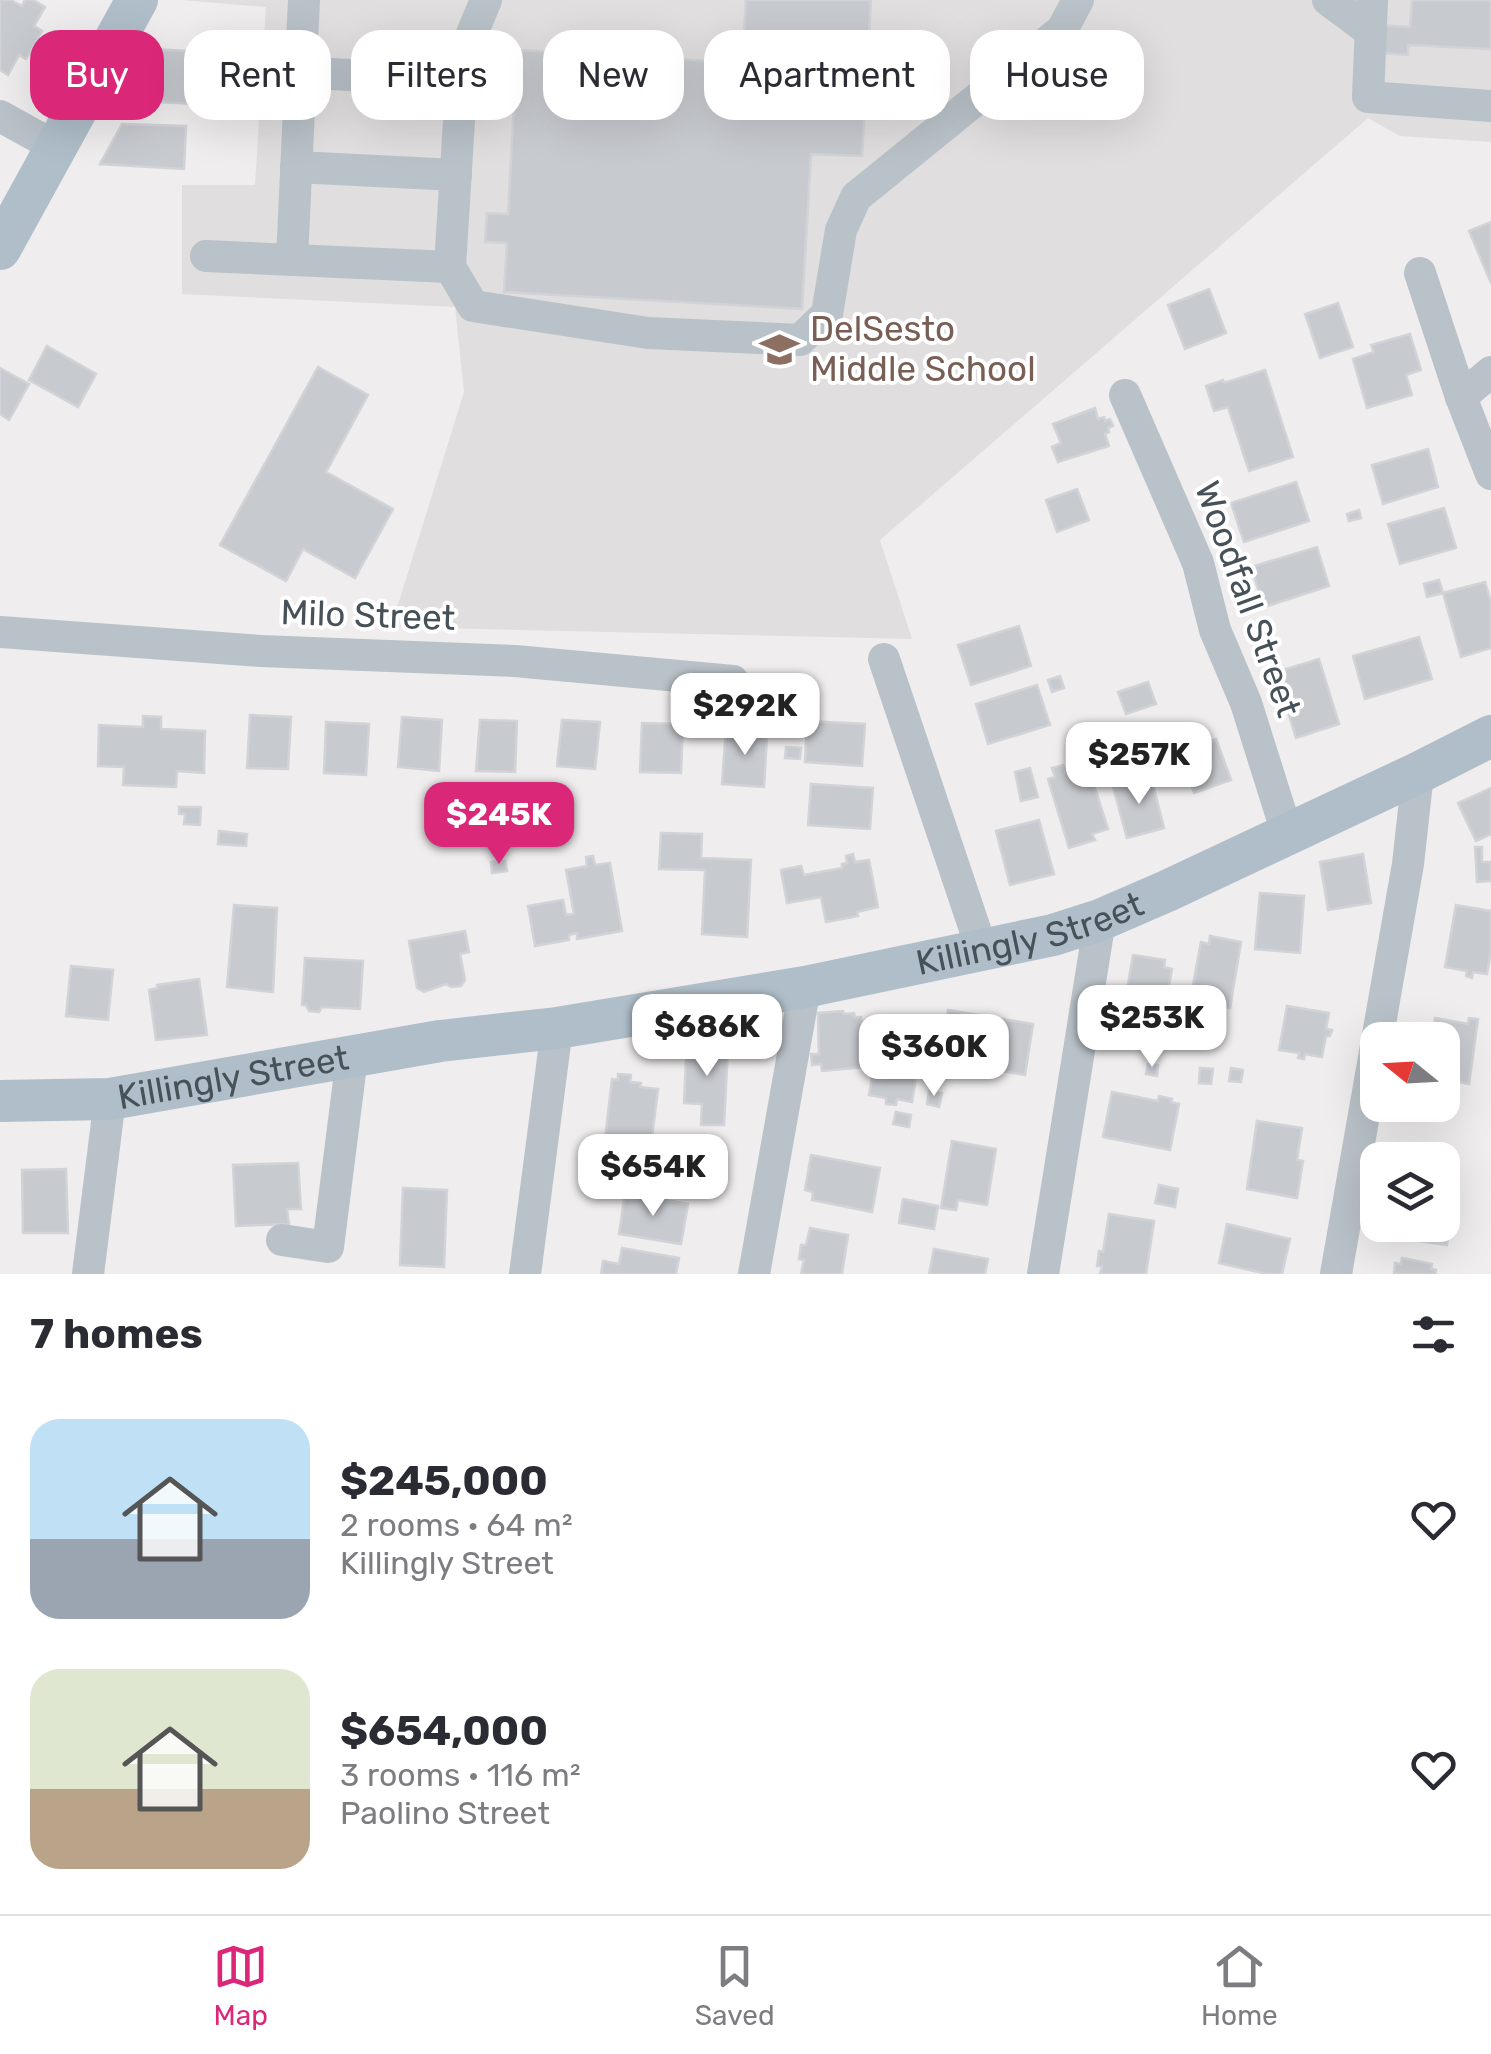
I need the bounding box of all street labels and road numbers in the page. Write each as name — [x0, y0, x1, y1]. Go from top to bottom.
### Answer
street label: Woodfall Street — [1186, 475, 1310, 723]
street label: Milo Street — [280, 591, 456, 639]
street label: Killingly Street — [912, 883, 1150, 984]
street label: Killingly Street — [114, 1036, 352, 1118]

